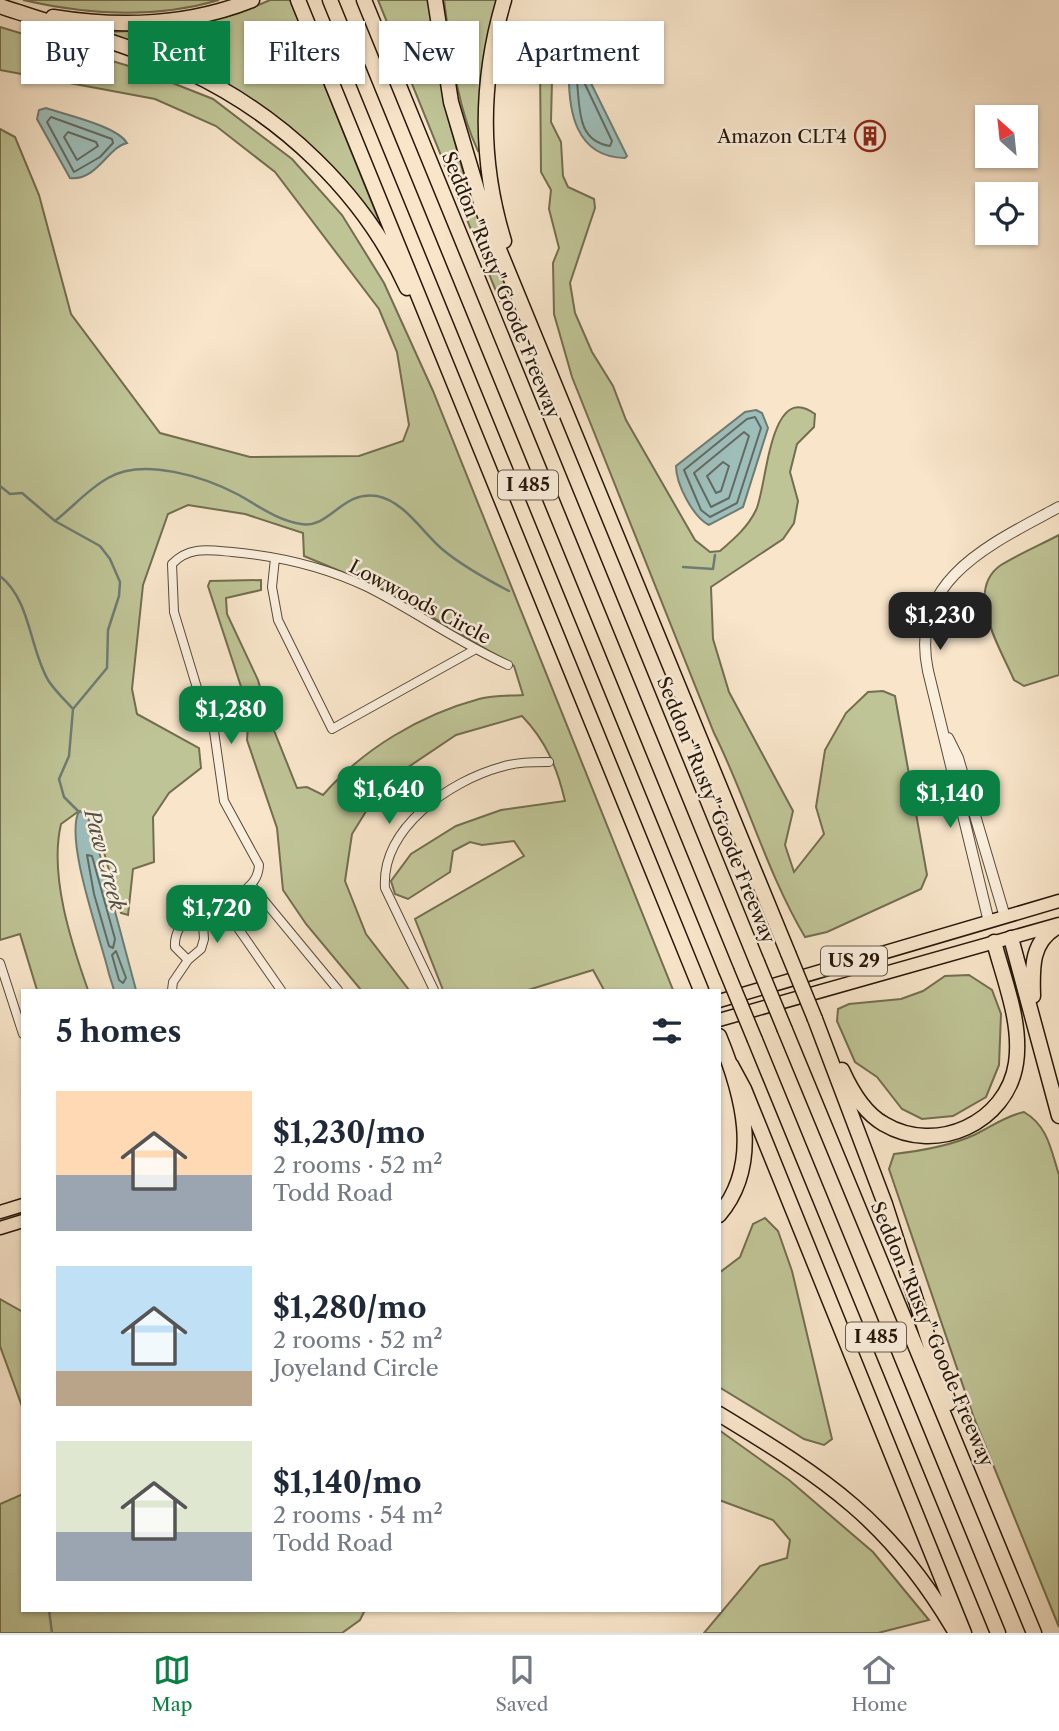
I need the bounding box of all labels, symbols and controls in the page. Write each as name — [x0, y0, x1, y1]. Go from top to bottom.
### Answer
chip: Buy — [21, 21, 114, 84]
chip: Rent — [128, 21, 230, 84]
chip: Filters — [244, 21, 365, 84]
chip: New — [379, 21, 479, 84]
chip: Apartment — [493, 21, 664, 84]
north arrow — [975, 105, 1038, 168]
map controls — [975, 105, 1038, 245]
building icon: Amazon CLT4 — [853, 119, 887, 153]
place label: Amazon CLT4 — [716, 125, 847, 148]
street label: Seddon "Rusty" Goode Freeway — [437, 148, 565, 422]
button: locate — [975, 182, 1038, 245]
road number: I 485 — [498, 471, 558, 500]
street label: Lowwoods Circle — [345, 555, 495, 649]
pin: $1,230 — [883, 592, 997, 652]
text: $1,230 — [905, 601, 975, 629]
street label: Seddon "Rusty" Goode Freeway — [652, 673, 780, 947]
pin: $1,280 — [174, 686, 288, 746]
text: $1,280 — [195, 695, 267, 723]
pin: $1,640 — [332, 766, 446, 826]
pin: $1,140 — [893, 770, 1007, 830]
text: $1,640 — [353, 775, 425, 803]
text: $1,140 — [916, 779, 984, 807]
water label: Paw Creek — [79, 805, 131, 914]
pin: $1,720 — [160, 886, 274, 945]
text: $1,720 — [182, 894, 252, 922]
road number: US 29 — [821, 946, 887, 976]
icon: filters — [648, 1012, 686, 1050]
text: 5 homes — [56, 1013, 181, 1050]
text: $1,230/mo — [273, 1114, 425, 1151]
icon: home — [112, 1119, 196, 1203]
text: 2 rooms · 52 m² — [273, 1151, 443, 1179]
text: Todd Road — [273, 1179, 393, 1207]
street label: Seddon "Rusty" Goode Freeway — [866, 1198, 999, 1470]
text: $1,280/mo — [273, 1289, 427, 1326]
icon: home — [112, 1294, 196, 1378]
road number: I 485 — [846, 1322, 906, 1352]
text: 2 rooms · 52 m² — [273, 1326, 443, 1354]
text: Joyeland Circle — [273, 1354, 439, 1382]
text: $1,140/mo — [273, 1464, 422, 1501]
icon: home — [112, 1469, 196, 1553]
text: 2 rooms · 54 m² — [273, 1501, 443, 1529]
text: Todd Road — [273, 1529, 393, 1557]
tab: Map — [152, 1651, 192, 1716]
tab: Saved — [496, 1651, 548, 1716]
tab: Home — [852, 1651, 907, 1716]

